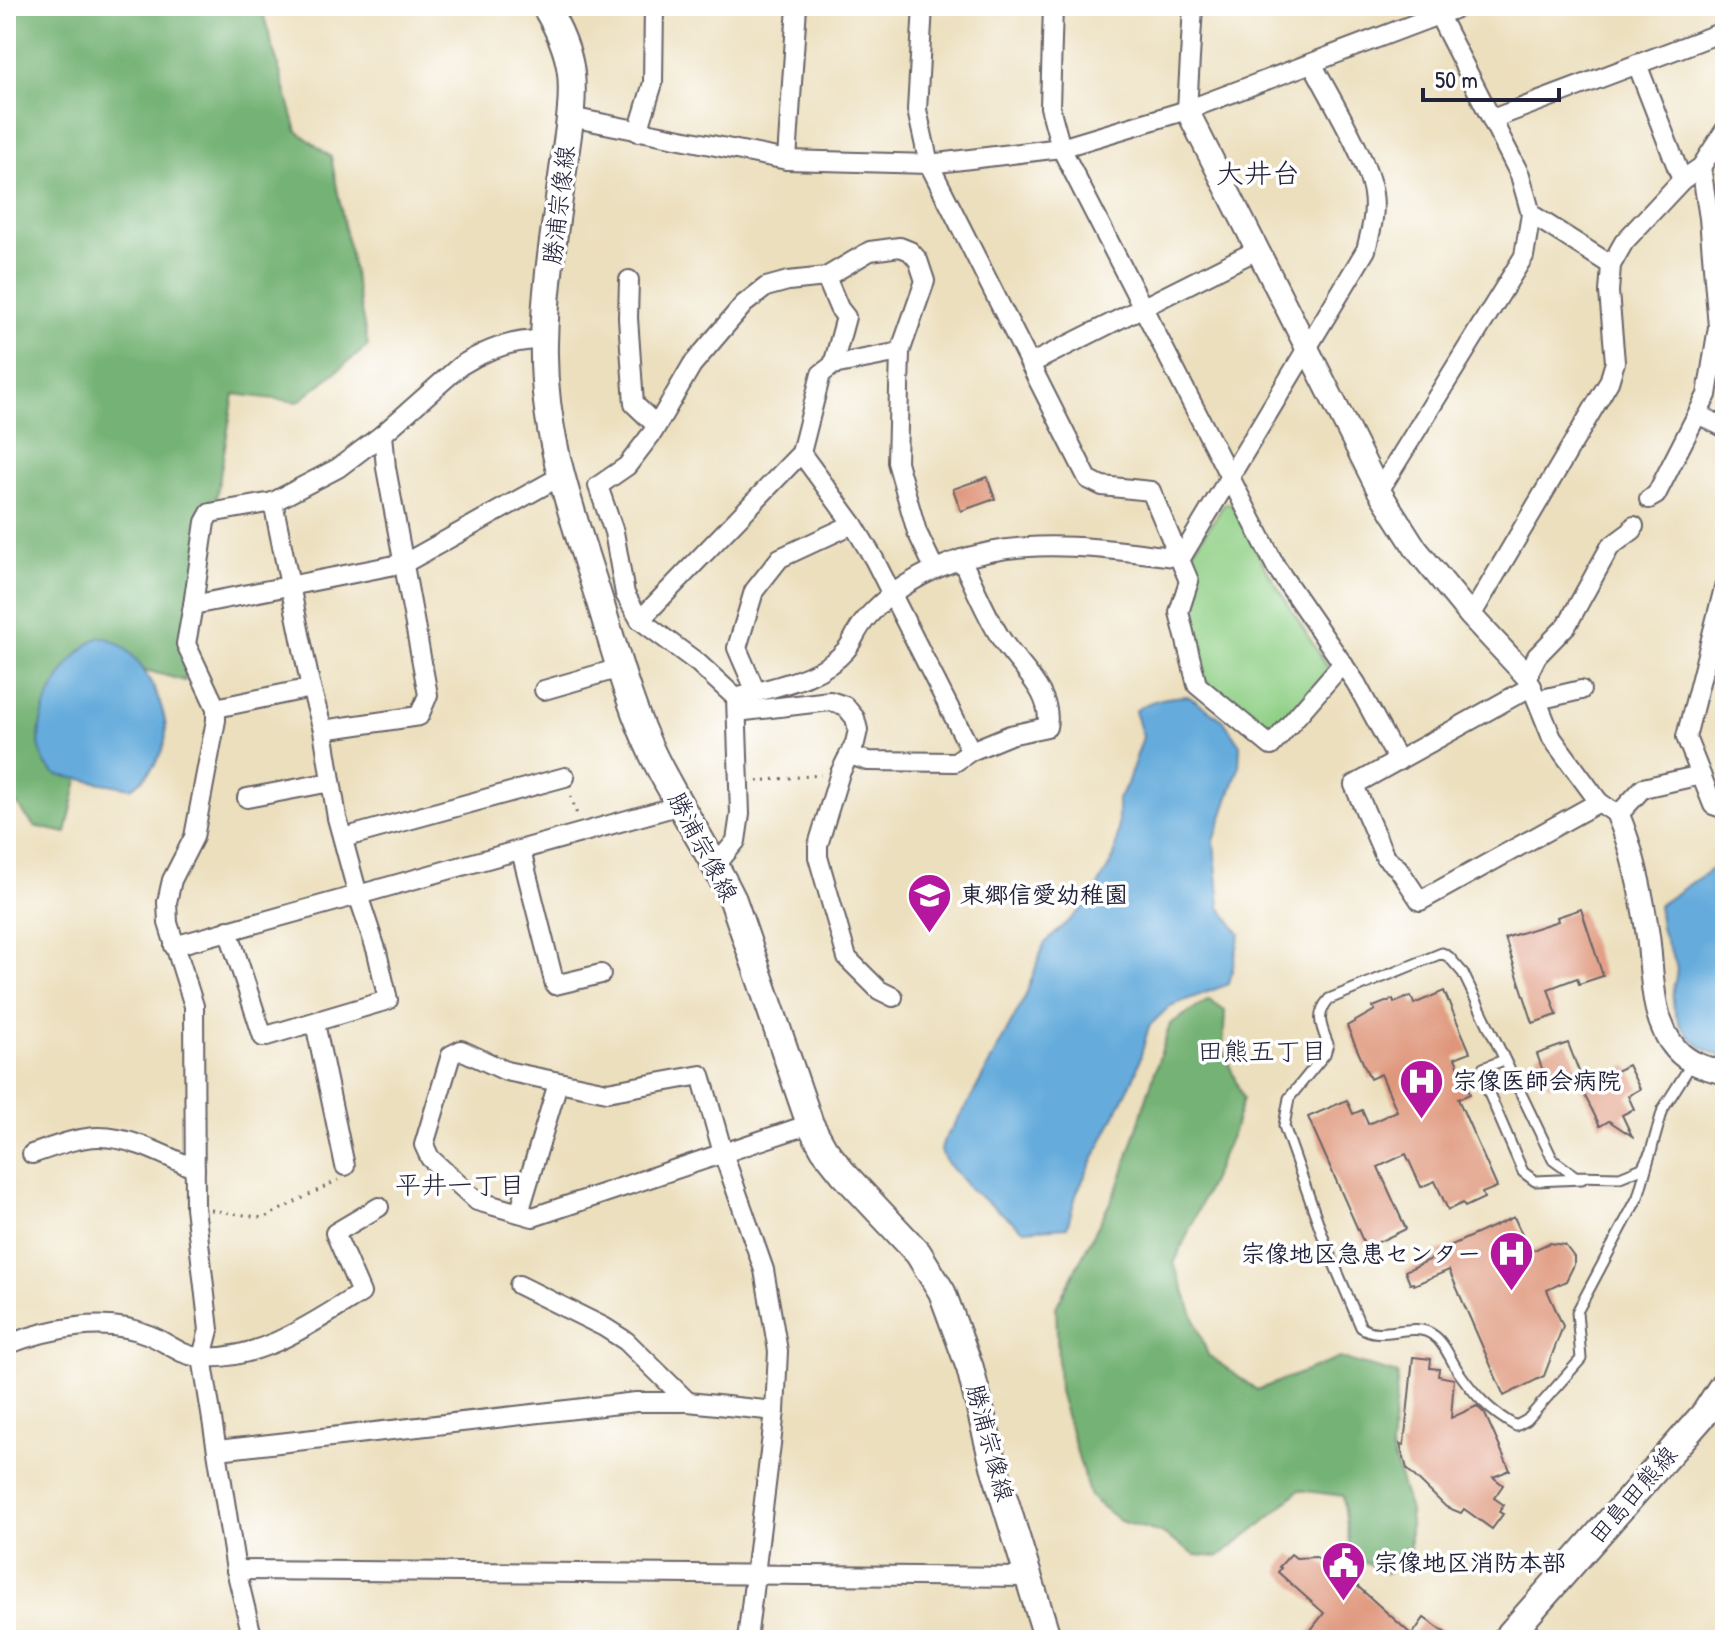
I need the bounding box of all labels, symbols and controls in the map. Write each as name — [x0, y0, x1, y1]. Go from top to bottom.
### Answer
scale bar — [1423, 52, 1559, 102]
text: 50 m — [1435, 63, 1478, 95]
street label: 勝浦宗像線 — [535, 143, 581, 266]
district label: 大井台 — [1216, 154, 1300, 192]
street label: 勝浦宗像線 — [662, 786, 746, 907]
school or university icon: 東郷信愛幼稚園 — [905, 871, 953, 934]
place label: 東郷信愛幼稚園 — [960, 878, 1128, 910]
district label: 田熊五丁目 — [1197, 1033, 1327, 1068]
hospital icon: 宗像医師会病院 — [1398, 1057, 1446, 1120]
place label: 宗像医師会病院 — [1453, 1064, 1621, 1096]
district label: 平井一丁目 — [395, 1167, 525, 1202]
hospital icon: 宗像地区急患センター — [1488, 1230, 1536, 1293]
place label: 宗像地区急患センター — [1241, 1237, 1481, 1269]
street label: 勝浦宗像線 — [960, 1381, 1022, 1505]
street label: 田島田熊線 — [1581, 1439, 1684, 1550]
public building icon: 宗像地区消防本部 — [1319, 1539, 1367, 1602]
place label: 宗像地区消防本部 — [1374, 1546, 1566, 1578]

